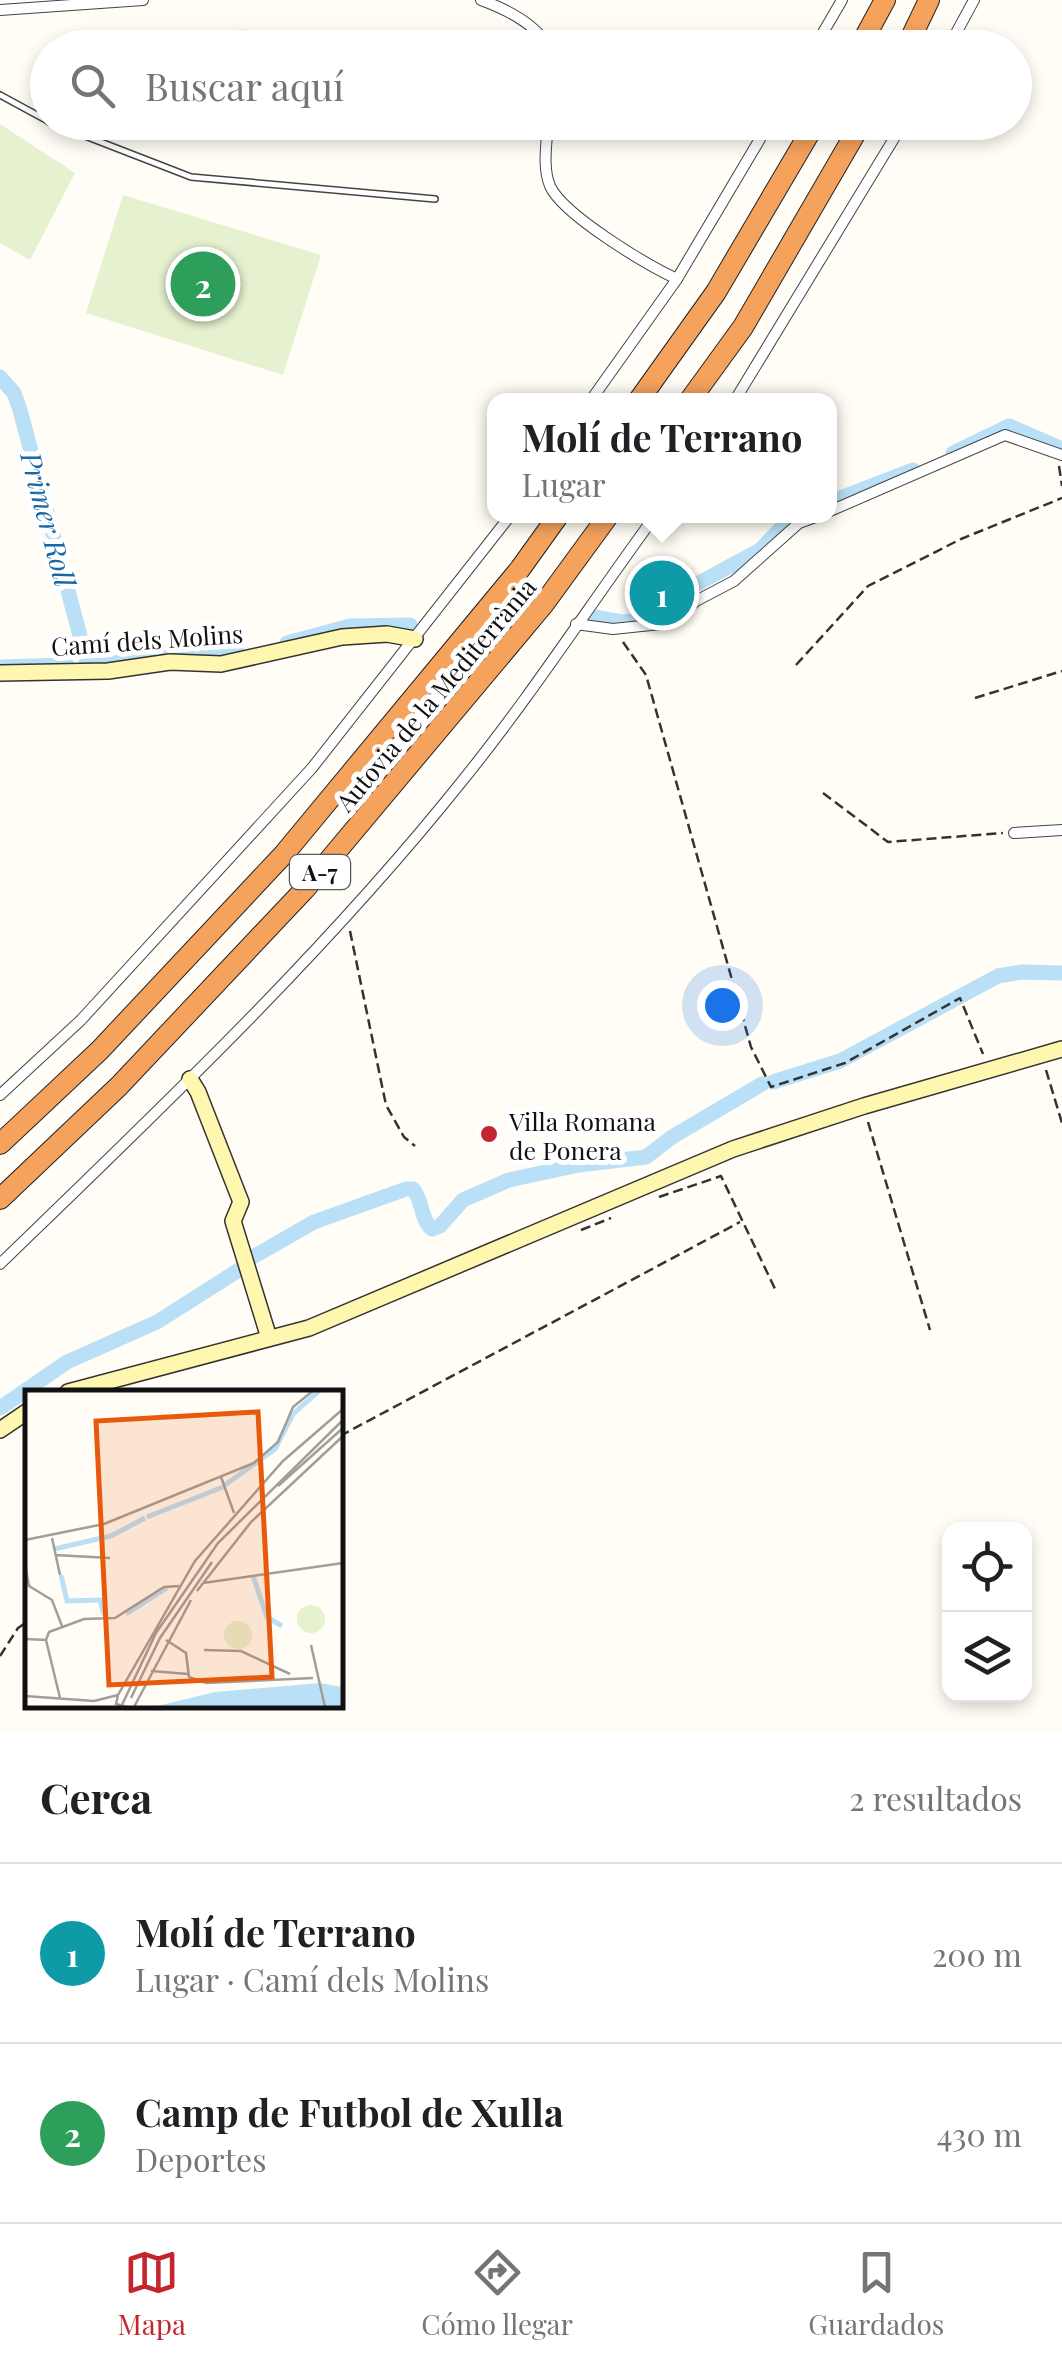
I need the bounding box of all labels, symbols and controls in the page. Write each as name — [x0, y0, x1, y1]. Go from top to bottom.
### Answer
search box — [30, 30, 1032, 140]
icon: search — [65, 58, 120, 113]
text: Buscar aquí — [145, 60, 344, 111]
pin: 2 — [170, 246, 236, 322]
popup — [487, 393, 837, 523]
text: Molí de Terrano — [522, 411, 802, 462]
water label: Primer Roll — [13, 446, 85, 592]
text: Lugar — [522, 462, 606, 505]
pin: 1 — [630, 556, 694, 630]
street label: Autovia de la Mediterrània — [327, 570, 543, 818]
street label: Camí dels Molins — [50, 616, 244, 662]
road number: A-7 — [290, 855, 350, 889]
your location — [697, 980, 748, 1031]
place label: Villa Romana de Ponera — [508, 1104, 657, 1166]
marker: Villa Romana de Ponera — [478, 1123, 500, 1145]
inset map — [25, 1390, 342, 1707]
map controls — [942, 1522, 1032, 1702]
button: locate — [942, 1522, 1032, 1612]
button: layers — [942, 1612, 1032, 1702]
text: Cerca — [40, 1769, 152, 1825]
text: 2 resultados — [849, 1776, 1022, 1819]
text: Molí de Terrano — [135, 1906, 416, 1957]
text: 1 — [66, 1932, 79, 1975]
text: 200 m — [932, 1932, 1022, 1975]
text: Lugar · Camí dels Molins — [135, 1957, 489, 2000]
text: Camp de Futbol de Xulla — [135, 2086, 564, 2137]
text: 2 — [64, 2112, 81, 2155]
text: 430 m — [937, 2112, 1022, 2155]
text: Deportes — [135, 2137, 267, 2180]
tab: Mapa — [118, 2245, 186, 2342]
tab: Cómo llegar — [421, 2245, 573, 2342]
tab: Guardados — [808, 2245, 944, 2342]

